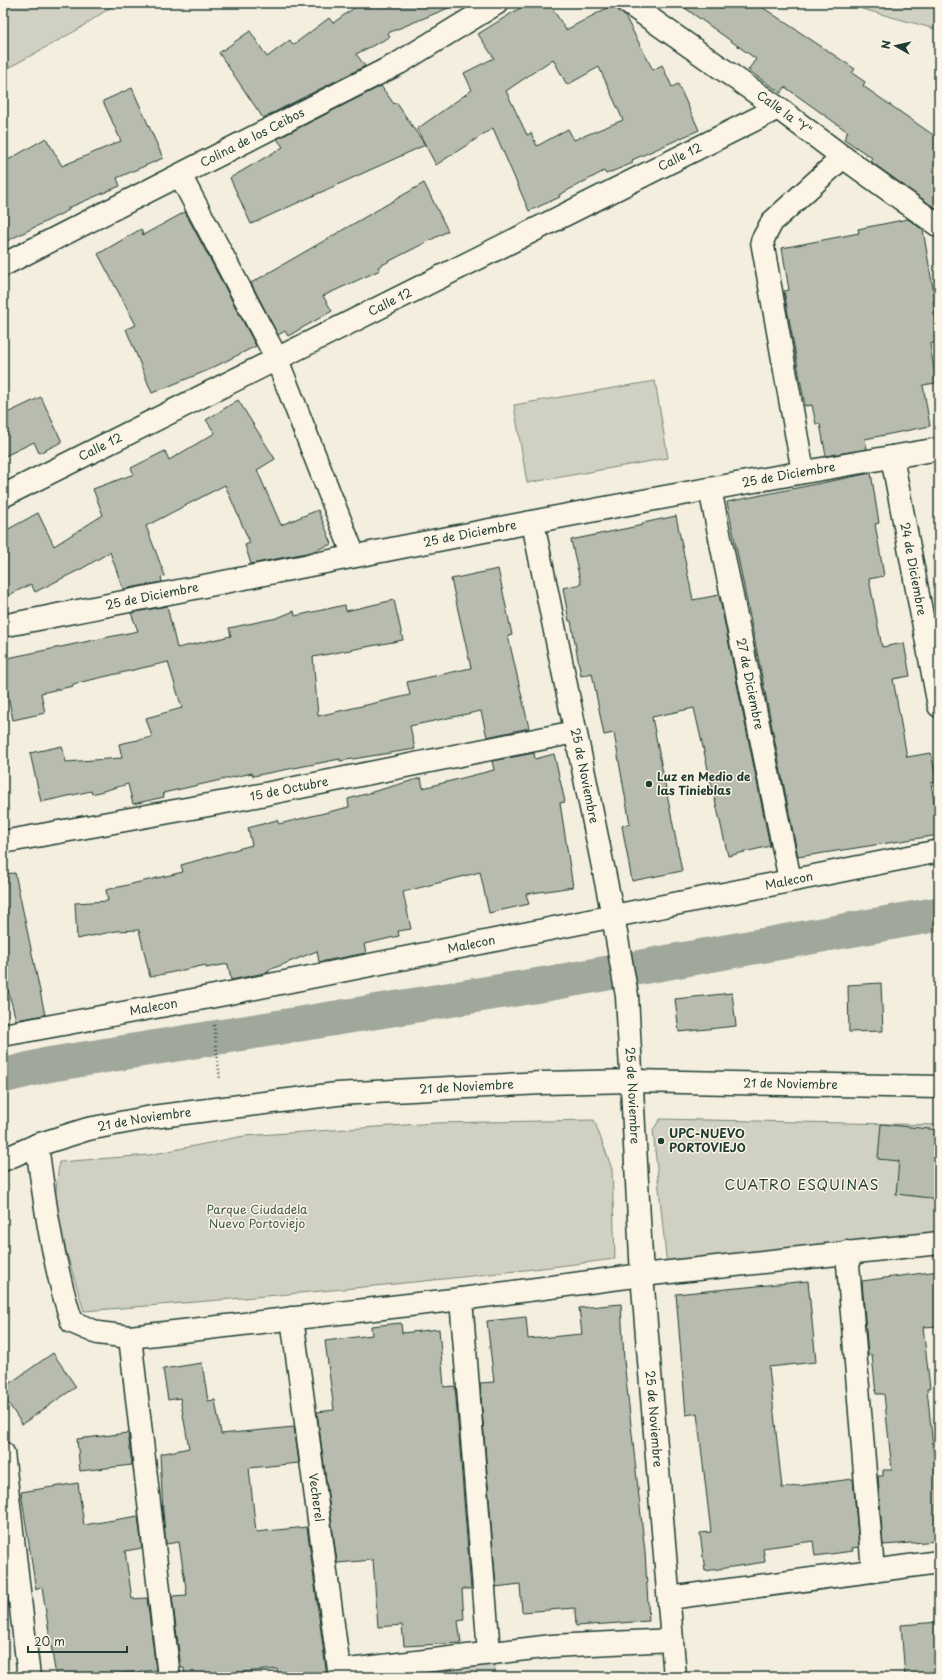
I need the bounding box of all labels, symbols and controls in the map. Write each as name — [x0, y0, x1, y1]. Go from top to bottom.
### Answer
north arrow — [876, 26, 916, 66]
text: N — [877, 39, 895, 50]
street label: Calle la "Y" — [753, 86, 816, 139]
street label: Colina de los Ceibos — [197, 103, 308, 171]
street label: Calle 12 — [654, 138, 704, 175]
street label: Calle 12 — [365, 283, 415, 320]
street label: Calle 12 — [75, 428, 125, 465]
street label: 25 de Diciembre — [740, 457, 837, 491]
street label: 25 de Diciembre — [422, 515, 518, 551]
street label: 24 de Diciembre — [897, 521, 932, 617]
street label: 25 de Diciembre — [104, 577, 200, 613]
street label: 27 de Diciembre — [733, 636, 769, 732]
street label: 25 de Noviembre — [567, 726, 604, 825]
place label: Luz en Medio de las Tinieblas — [657, 767, 751, 799]
street label: 15 de Octubre — [248, 771, 330, 805]
marker: Luz en Medio de las Tinieblas — [644, 779, 654, 789]
street label: Malecon — [763, 866, 814, 894]
street label: Malecon — [446, 930, 497, 957]
street label: Malecon — [128, 993, 179, 1020]
street label: 25 de Noviembre — [622, 1047, 645, 1145]
street label: 21 de Noviembre — [743, 1073, 838, 1093]
street label: 21 de Noviembre — [419, 1074, 515, 1098]
street label: 21 de Noviembre — [96, 1102, 193, 1135]
place label: UPC-NUEVO PORTOVIEJO — [669, 1124, 746, 1156]
marker: UPC-NUEVO PORTOVIEJO — [656, 1136, 666, 1146]
district label: CUATRO ESQUINAS — [725, 1174, 879, 1195]
park label: Parque Ciudadela Nuevo Portoviejo — [206, 1200, 308, 1232]
street label: 25 de Noviembre — [642, 1370, 668, 1468]
street label: Vecherel — [305, 1472, 329, 1523]
scale bar — [28, 1628, 127, 1654]
text: 20 m — [34, 1632, 65, 1650]

